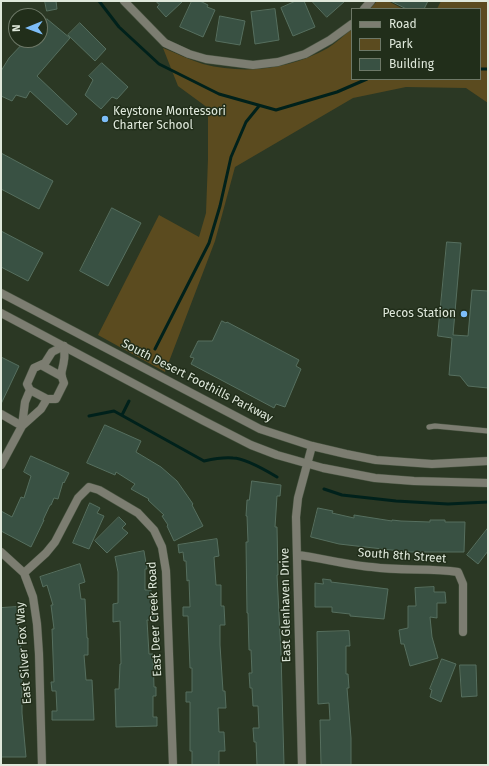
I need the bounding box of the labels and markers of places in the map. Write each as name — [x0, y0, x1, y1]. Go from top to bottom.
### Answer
place label: Keystone Montessori Charter School — [113, 105, 226, 133]
marker: Keystone Montessori Charter School — [100, 114, 110, 124]
place label: Pecos Station — [382, 307, 456, 321]
marker: Pecos Station — [459, 309, 469, 319]

